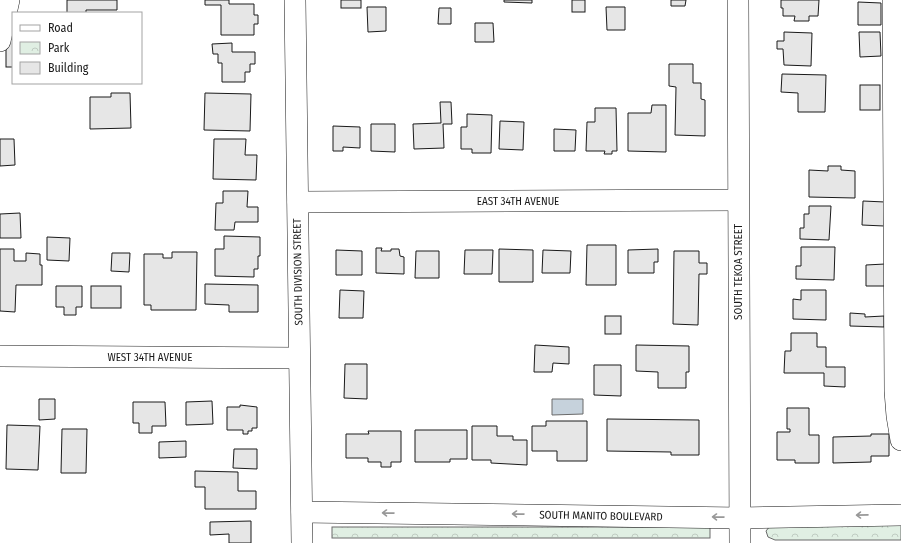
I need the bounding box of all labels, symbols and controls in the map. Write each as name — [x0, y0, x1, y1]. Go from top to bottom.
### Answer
legend — [12, 12, 142, 84]
text: Road — [48, 21, 73, 35]
text: Park — [48, 41, 70, 55]
text: Building — [48, 61, 89, 75]
street label: EAST 34TH AVENUE — [477, 195, 559, 208]
street label: SOUTH DIVISION STREET — [291, 217, 305, 326]
street label: SOUTH TEKOA STREET — [732, 223, 745, 320]
street label: WEST 34TH AVENUE — [108, 351, 192, 364]
street label: SOUTH MANITO BOULEVARD — [539, 508, 663, 524]
one-way arrow — [382, 509, 395, 516]
one-way arrow — [512, 510, 525, 518]
one-way arrow — [856, 511, 869, 519]
one-way arrow — [712, 513, 725, 521]

